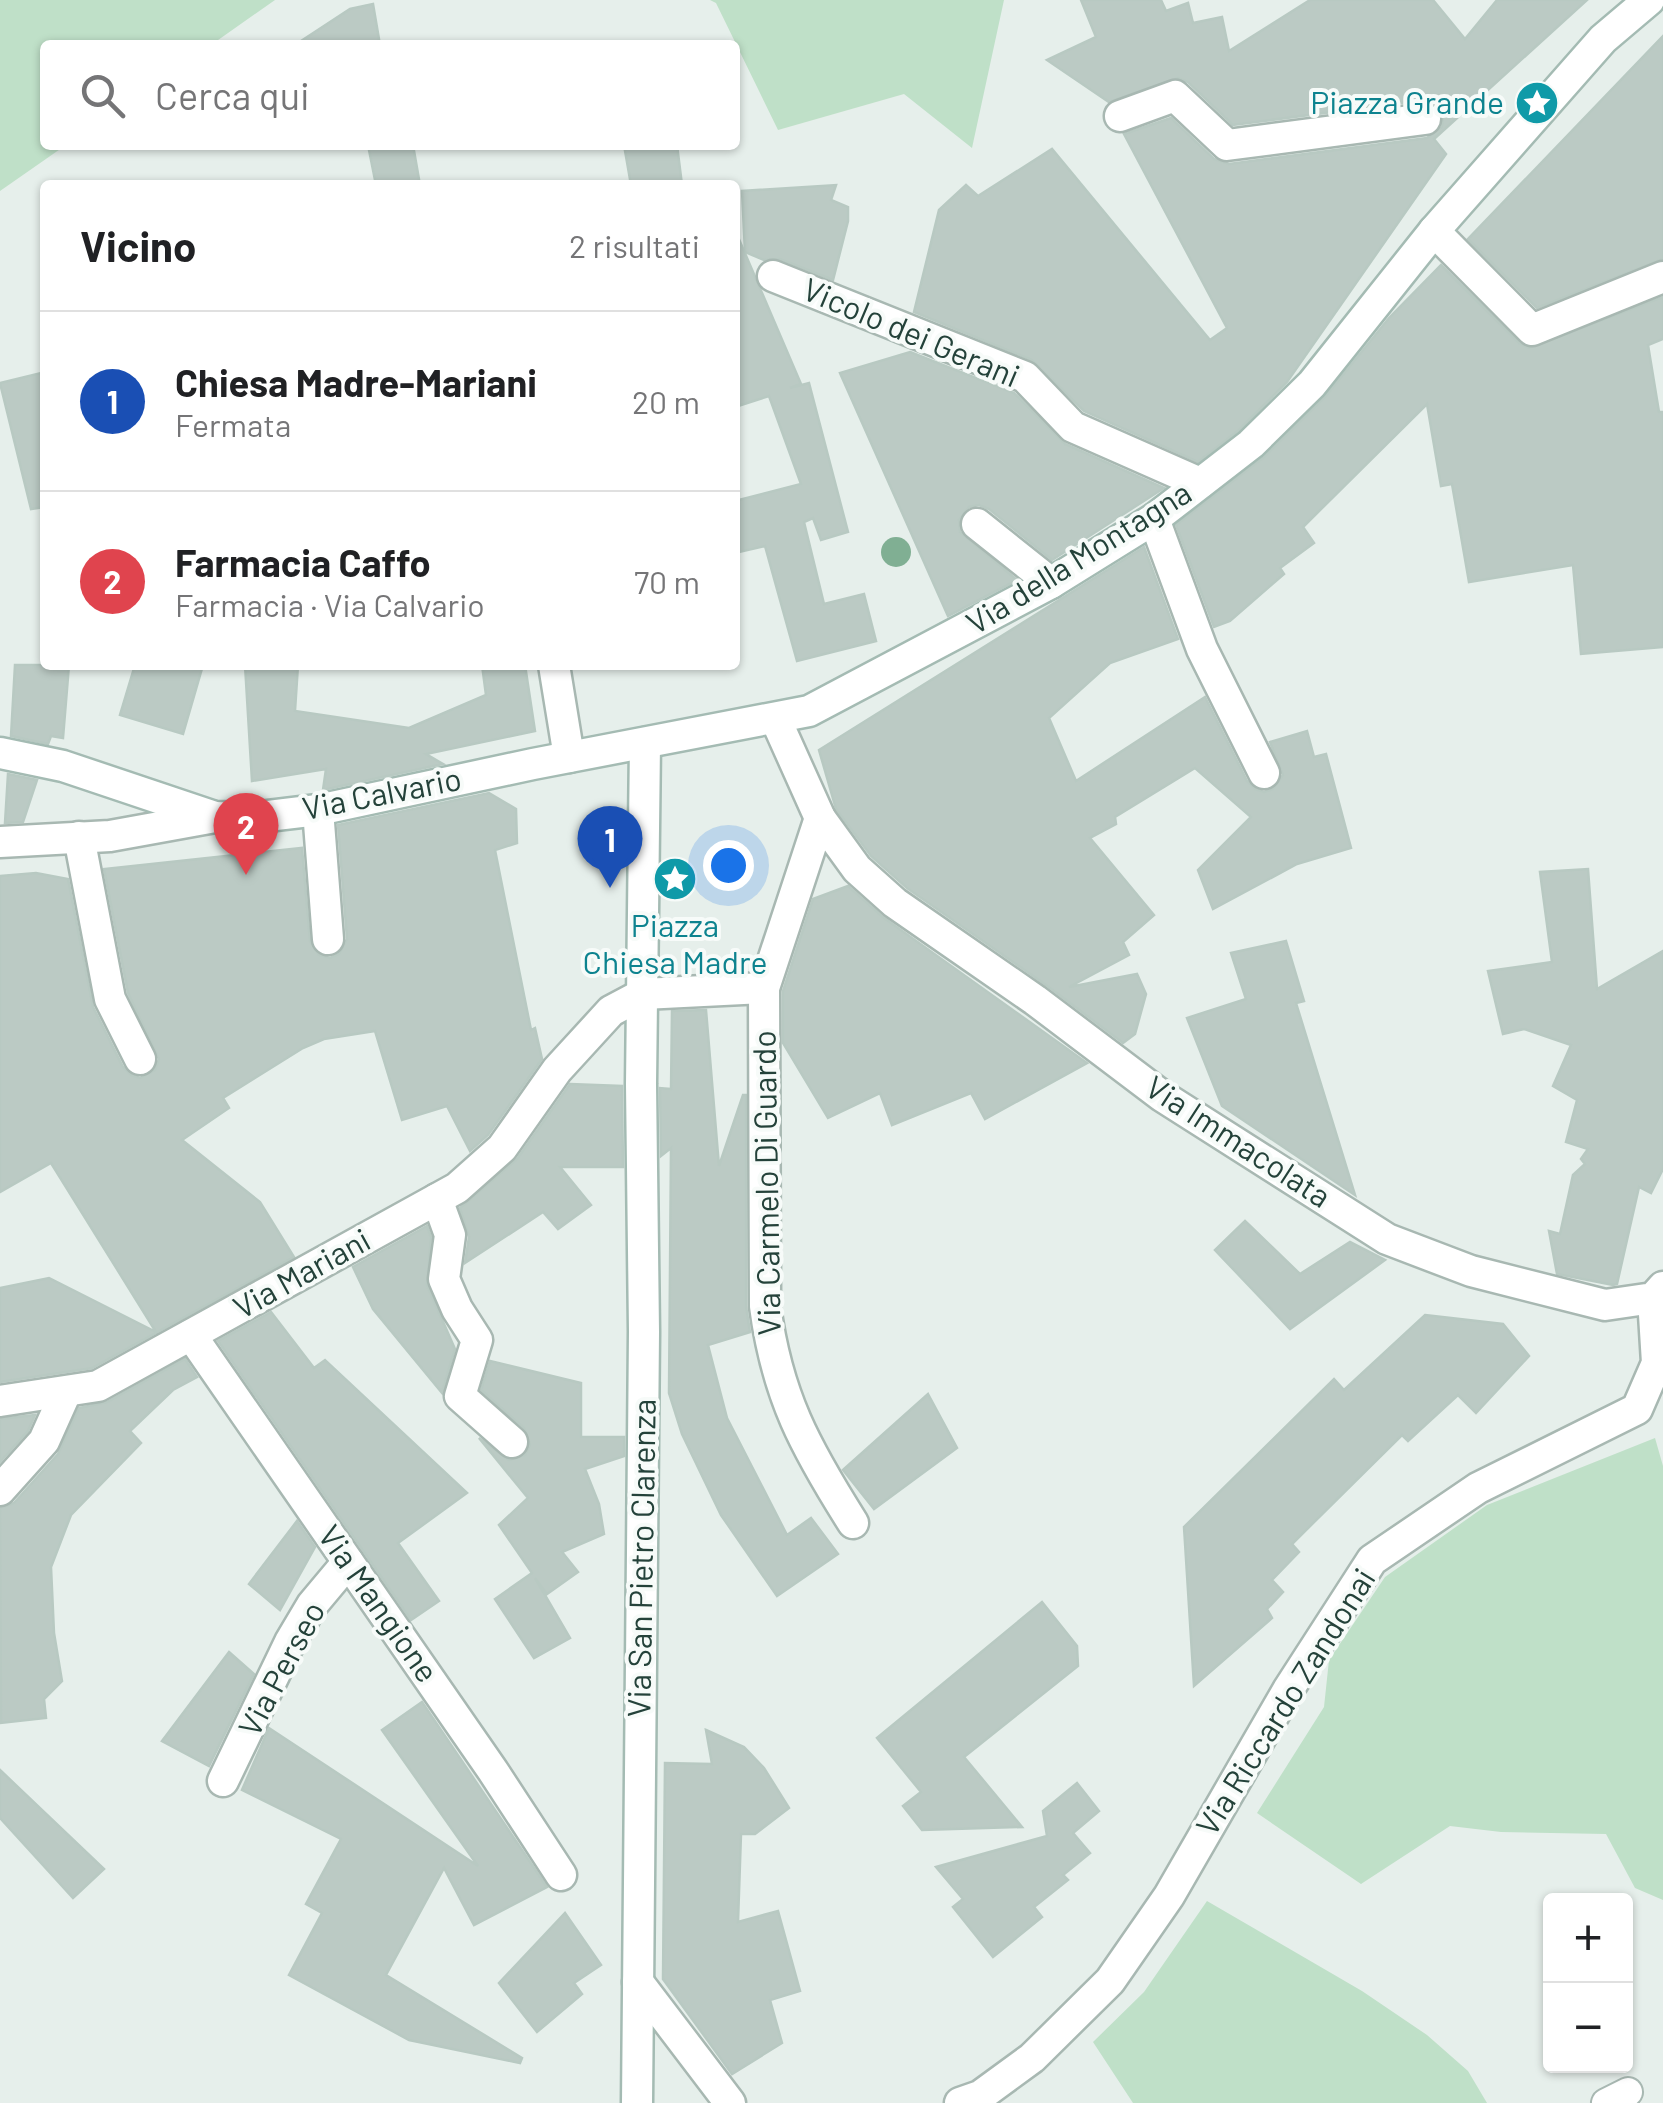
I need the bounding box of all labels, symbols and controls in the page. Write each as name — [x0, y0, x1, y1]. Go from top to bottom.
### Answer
search box — [40, 40, 740, 150]
icon: search — [75, 68, 130, 123]
text: Cerca qui — [155, 72, 310, 118]
place icon: Piazza Grande — [1514, 80, 1560, 126]
place label: Piazza Grande — [1310, 82, 1504, 120]
text: Vicino — [80, 220, 196, 270]
text: 2 risultati — [569, 226, 700, 264]
street label: Vicolo dei Gerani — [798, 268, 1026, 394]
text: Chiesa Madre-Mariani — [175, 359, 537, 405]
text: 1 — [107, 382, 118, 420]
text: 20 m — [632, 382, 700, 420]
text: Fermata — [175, 405, 291, 443]
street label: Via della Montagna — [958, 472, 1197, 641]
text: Farmacia Caffo — [175, 539, 431, 585]
text: 2 — [104, 562, 121, 600]
text: 70 m — [634, 562, 700, 600]
text: Farmacia · Via Calvario — [175, 585, 485, 623]
street label: Via Calvario — [299, 758, 464, 826]
pin: 2 — [214, 792, 278, 875]
pin: 1 — [578, 806, 642, 888]
your location — [703, 840, 754, 891]
place icon: Piazza Chiesa Madre — [652, 856, 698, 902]
place label: Piazza Chiesa Madre — [583, 905, 768, 980]
street label: Via Carmelo Di Guardo — [743, 1030, 787, 1336]
street label: Via Immacolata — [1139, 1066, 1339, 1214]
street label: Via Mariani — [226, 1219, 376, 1325]
street label: Via San Pietro Clarenza — [618, 1398, 662, 1718]
street label: Via Mangione — [312, 1517, 448, 1689]
street label: Via Riccardo Zandonai — [1187, 1560, 1382, 1841]
street label: Via Perseo — [229, 1594, 331, 1742]
map controls — [1543, 1893, 1633, 2073]
button: + — [1543, 1893, 1633, 1983]
button: − — [1543, 1983, 1633, 2073]

